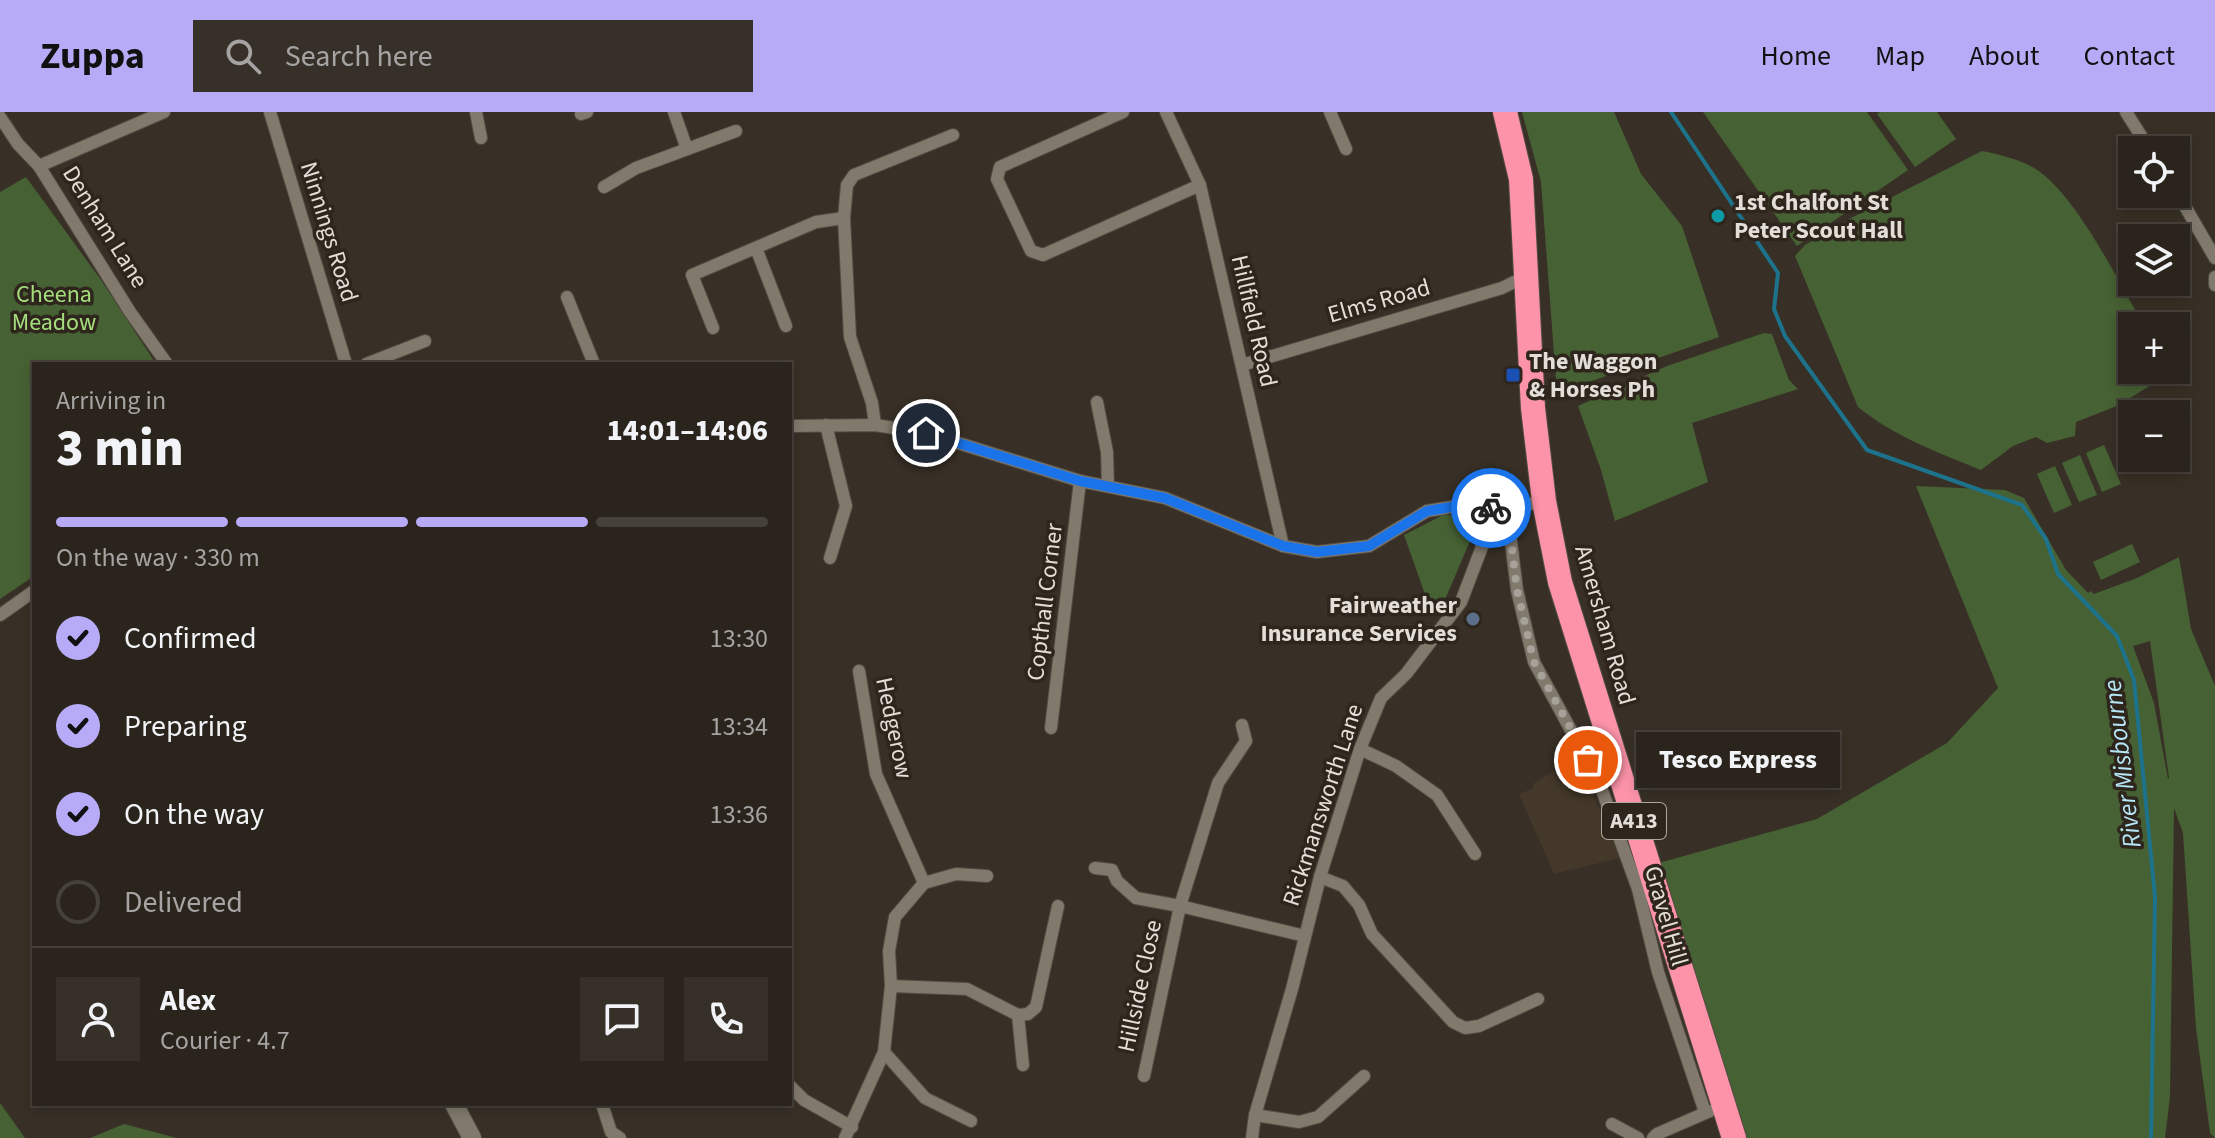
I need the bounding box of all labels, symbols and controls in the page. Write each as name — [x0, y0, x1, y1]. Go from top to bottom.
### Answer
search box — [193, 20, 753, 92]
text: Zuppa — [40, 29, 145, 83]
icon: search — [221, 34, 265, 78]
text: Search here — [285, 35, 433, 78]
text: Home — [1760, 36, 1831, 76]
text: Map — [1875, 36, 1925, 76]
text: About — [1969, 36, 2040, 76]
text: Contact — [2084, 36, 2175, 76]
map controls — [2118, 136, 2190, 472]
button: locate — [2118, 136, 2190, 208]
street label: Ninnings Road — [291, 157, 367, 307]
street label: Denham Lane — [53, 159, 157, 295]
place label: 1st Chalfont St Peter Scout Hall — [1734, 185, 1903, 248]
marker: 1st Chalfont St Peter Scout Hall — [1709, 207, 1727, 225]
button: layers — [2118, 224, 2190, 296]
street label: Hillfield Road — [1222, 252, 1286, 390]
street label: Elms Road — [1324, 270, 1434, 332]
park label: Cheena Meadow — [12, 277, 96, 340]
button: + — [2118, 312, 2190, 384]
place label: The Waggon & Horses Ph — [1529, 344, 1657, 407]
marker: The Waggon & Horses Ph — [1504, 366, 1522, 384]
text: Arriving in — [56, 382, 166, 419]
pin — [892, 399, 960, 467]
button: − — [2118, 400, 2190, 472]
text: 14:01–14:06 — [607, 409, 768, 452]
icon: home — [904, 411, 948, 455]
text: 3 min — [56, 412, 184, 486]
courier — [1451, 468, 1531, 548]
icon: bike — [1469, 486, 1513, 530]
street label: Copthall Corner — [1018, 521, 1072, 683]
text: On the way · 330 m — [56, 539, 260, 576]
street label: Amersham Road — [1566, 541, 1644, 709]
place label: Fairweather Insurance Services — [1260, 588, 1457, 651]
marker: Fairweather Insurance Services — [1464, 610, 1482, 628]
icon: check — [56, 616, 100, 660]
text: Confirmed — [124, 617, 257, 660]
text: 13:30 — [710, 620, 768, 657]
street label: Hedgerow — [866, 674, 922, 782]
water label: River Misbourne — [2093, 678, 2151, 850]
street label: Rickmansworth Lane — [1274, 699, 1372, 911]
icon: check — [56, 704, 100, 748]
text: Preparing — [124, 705, 247, 748]
text: 13:34 — [710, 708, 768, 745]
pin — [1554, 726, 1622, 794]
callout: Tesco Express — [1636, 732, 1840, 788]
icon: bag — [1566, 738, 1610, 782]
text: Tesco Express — [1659, 741, 1817, 778]
icon: check — [56, 792, 100, 836]
text: On the way — [124, 793, 264, 836]
text: 13:36 — [710, 796, 768, 833]
road number: A413 — [1602, 803, 1666, 839]
street label: Gravel Hill — [1635, 862, 1697, 970]
text: Delivered — [124, 881, 243, 924]
street label: Hillside Close — [1109, 917, 1171, 1055]
button: person — [56, 977, 140, 1061]
button: chat — [580, 977, 664, 1061]
button: phone — [684, 977, 768, 1061]
text: Alex — [160, 979, 216, 1022]
text: Courier · 4.7 — [160, 1022, 290, 1059]

